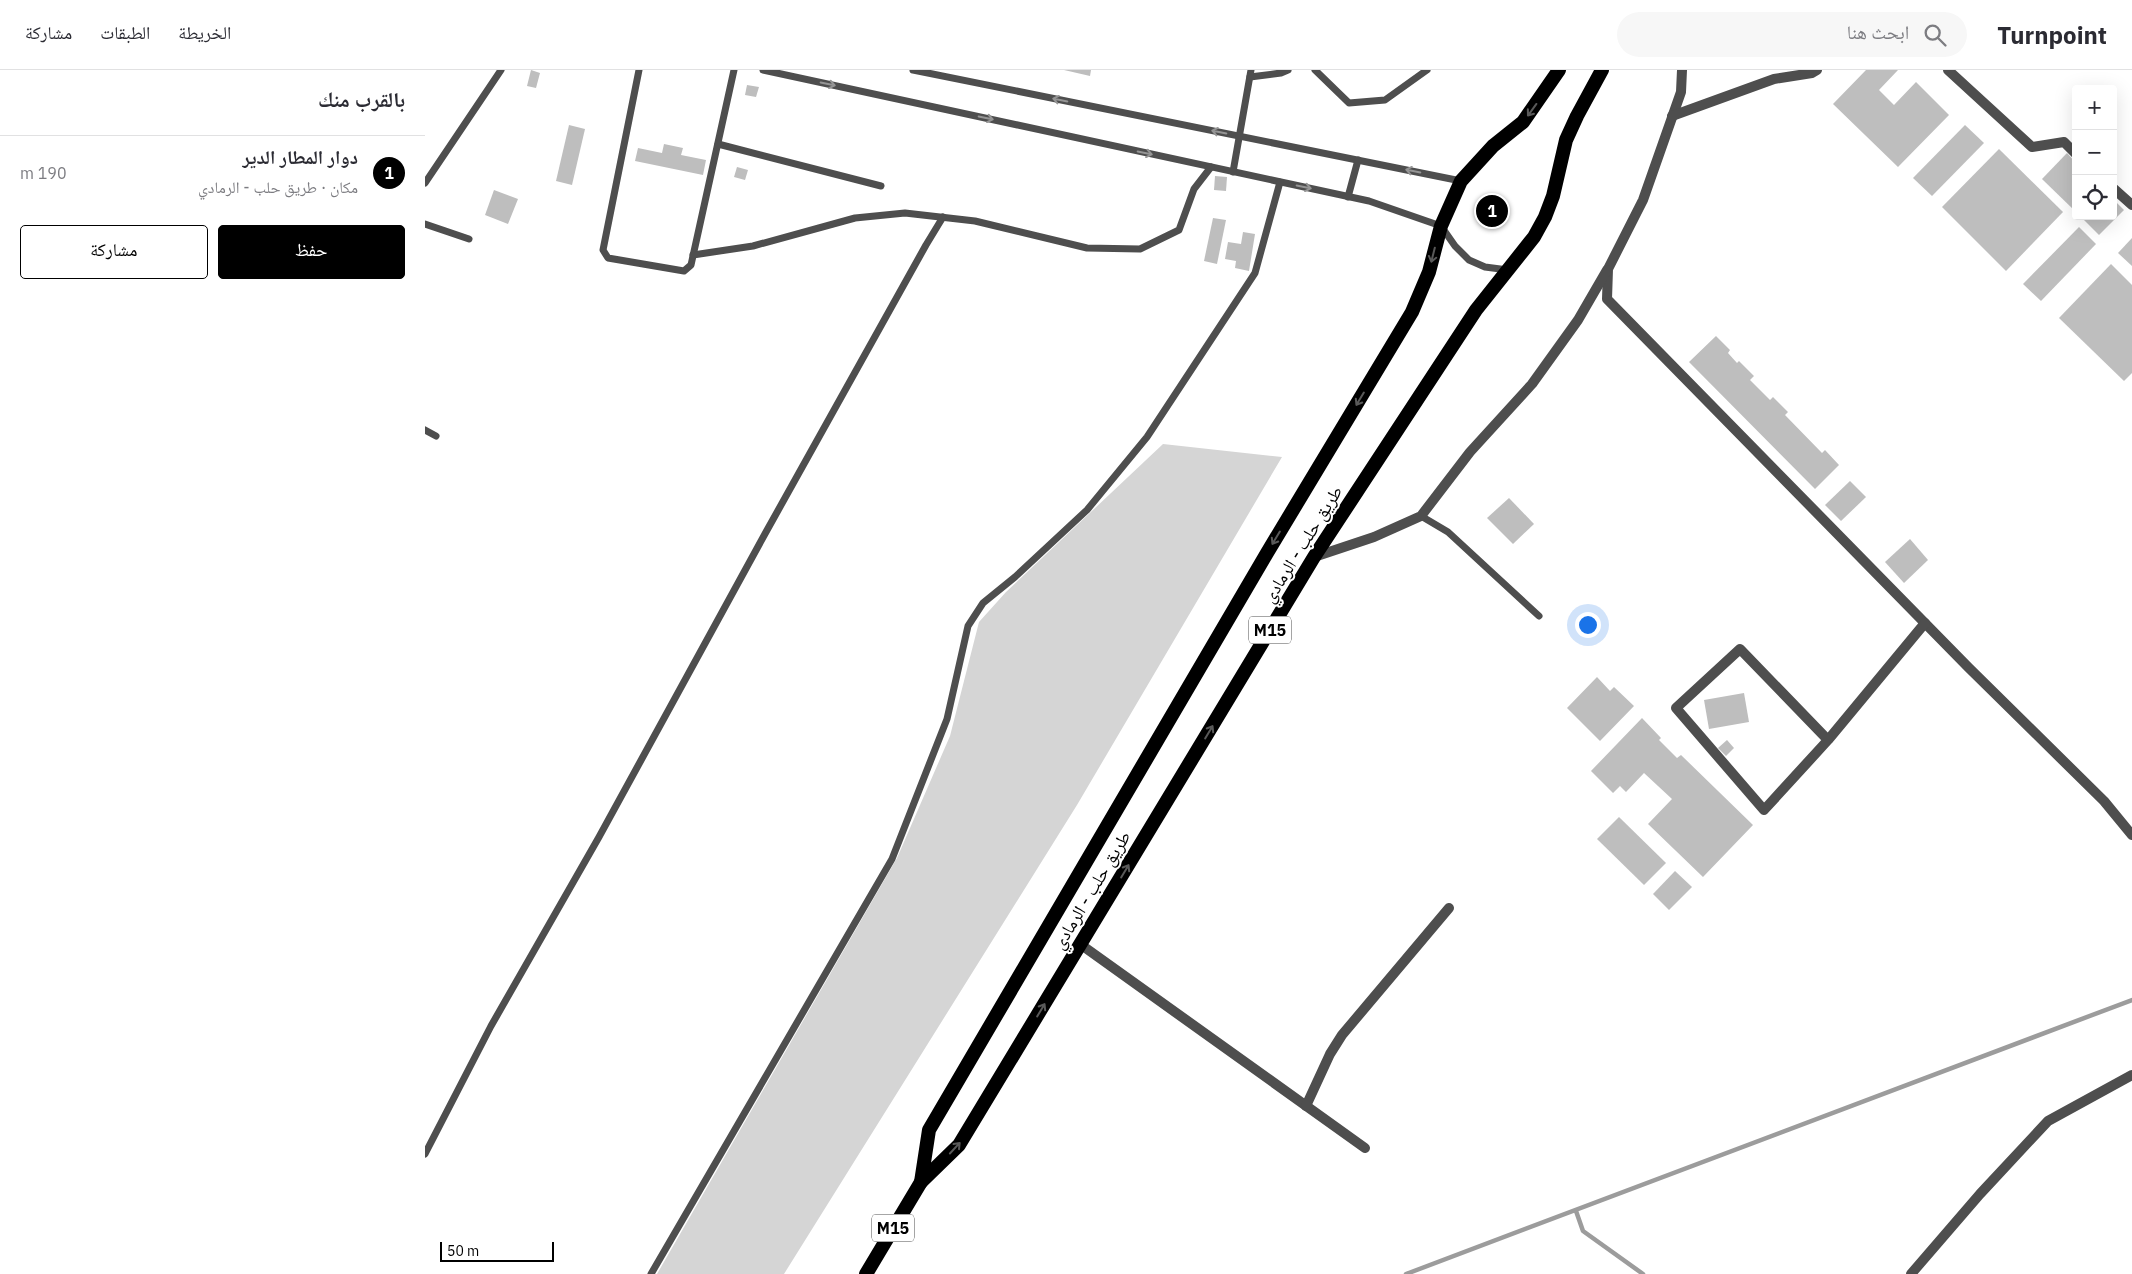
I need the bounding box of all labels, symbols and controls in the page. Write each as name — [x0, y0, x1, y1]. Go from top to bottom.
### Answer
search box — [1617, 12, 1967, 57]
text: Turnpoint — [1997, 19, 2107, 51]
text: ابحث هنا — [1847, 20, 1909, 44]
text: مشاركة — [25, 21, 72, 44]
text: الطبقات — [100, 21, 150, 44]
text: الخريطة — [178, 21, 231, 44]
icon: search — [1921, 21, 1949, 49]
one-way arrow — [819, 80, 835, 89]
text: بالقرب منك — [318, 85, 405, 113]
map controls — [2072, 85, 2117, 220]
button: + — [2072, 85, 2117, 130]
one-way arrow — [1052, 95, 1068, 104]
one-way arrow — [1526, 103, 1537, 116]
one-way arrow — [978, 114, 994, 124]
one-way arrow — [1212, 127, 1228, 136]
button: − — [2072, 130, 2117, 175]
text: دوار المطار الدير — [243, 145, 358, 169]
one-way arrow — [1137, 149, 1153, 158]
text: 190 m — [20, 163, 67, 183]
text: 1 — [384, 163, 394, 183]
one-way arrow — [1405, 166, 1421, 175]
button: locate — [2072, 175, 2117, 220]
text: مكان · طريق حلب - الرمادي — [198, 177, 358, 197]
one-way arrow — [1296, 183, 1312, 192]
pin: 1 — [1476, 192, 1508, 230]
button: مشاركة — [20, 225, 208, 279]
button: حفظ — [218, 225, 405, 279]
one-way arrow — [1428, 247, 1438, 263]
one-way arrow — [1354, 392, 1364, 406]
street label: طريق حلب - الرمادي — [1257, 481, 1350, 609]
one-way arrow — [1270, 531, 1280, 545]
your location — [1575, 612, 1601, 638]
road number: M15 — [1249, 616, 1291, 644]
one-way arrow — [1204, 725, 1214, 739]
street label: طريق حلب - الرمادي — [1047, 827, 1138, 955]
one-way arrow — [1120, 864, 1130, 878]
one-way arrow — [1036, 1003, 1046, 1017]
one-way arrow — [949, 1141, 961, 1154]
road number: M15 — [872, 1214, 914, 1242]
scale bar — [440, 1239, 554, 1262]
text: 50 m — [447, 1242, 479, 1260]

